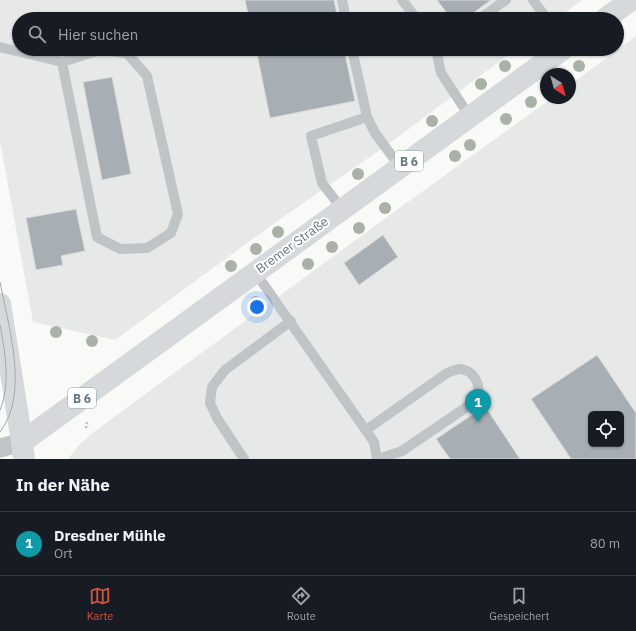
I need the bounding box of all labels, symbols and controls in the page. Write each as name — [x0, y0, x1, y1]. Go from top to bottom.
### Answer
search box — [12, 12, 624, 56]
icon: search — [26, 23, 48, 45]
text: Hier suchen — [58, 25, 138, 44]
north arrow — [540, 68, 576, 104]
road number: B 6 — [395, 151, 423, 171]
street label: Bremer Straße — [252, 213, 332, 277]
your location — [247, 297, 267, 317]
road number: B 6 — [68, 388, 96, 408]
pin: 1 — [465, 389, 491, 422]
map controls — [588, 411, 624, 447]
button: locate — [588, 411, 624, 447]
text: In der Nähe — [16, 474, 110, 496]
text: Dresdner Mühle — [54, 526, 166, 545]
text: 1 — [25, 535, 33, 552]
text: 80 m — [590, 535, 620, 552]
text: Ort — [54, 545, 73, 562]
tab: Karte — [87, 585, 113, 623]
tab: Route — [287, 585, 316, 623]
tab: Gespeichert — [489, 585, 549, 623]

